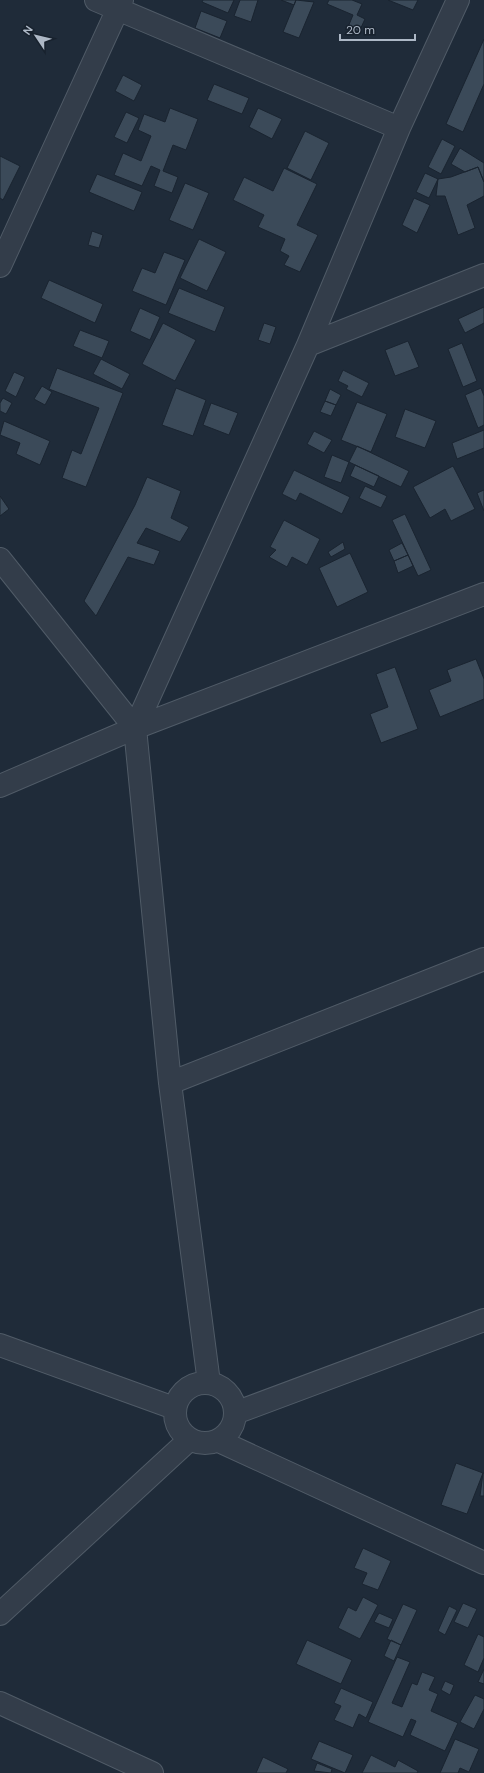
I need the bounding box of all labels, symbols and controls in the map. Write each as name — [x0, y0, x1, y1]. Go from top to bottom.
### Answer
north arrow — [16, 16, 56, 56]
scale bar — [340, 16, 415, 42]
text: 20 m — [346, 22, 375, 38]
text: N — [20, 23, 36, 38]

